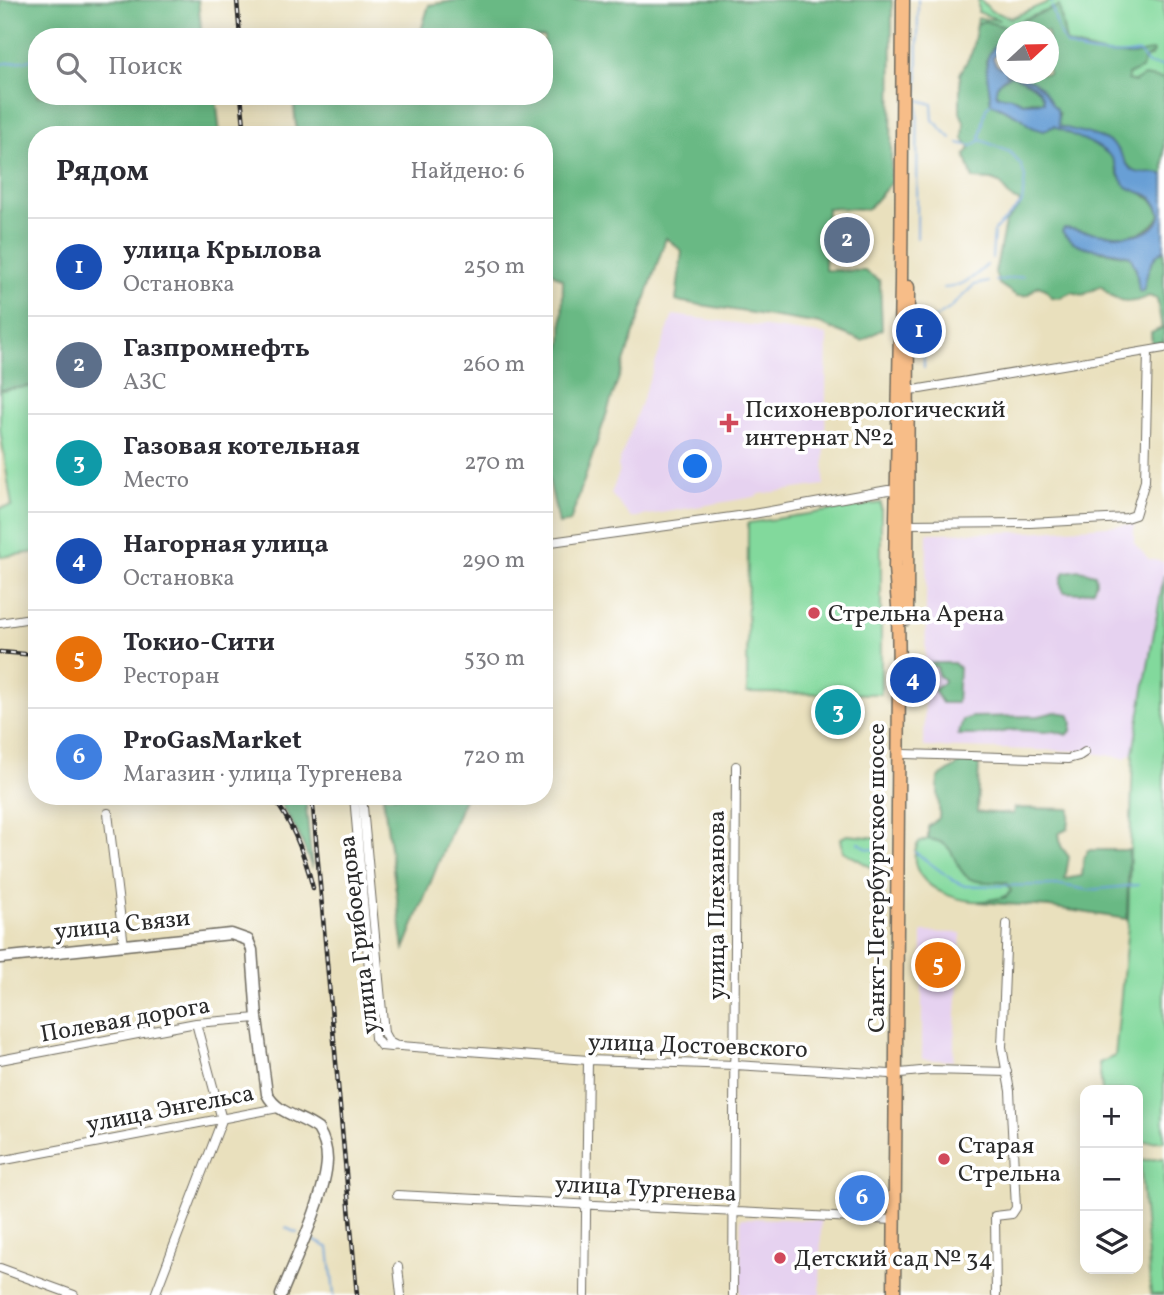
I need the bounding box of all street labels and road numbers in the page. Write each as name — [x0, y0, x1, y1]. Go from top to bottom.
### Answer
street label: Санкт-Петербургское шоссе — [861, 723, 895, 1033]
street label: улица Плеханова — [701, 810, 735, 1000]
street label: улица Грибоедова — [331, 834, 389, 1036]
street label: улица Связи — [52, 902, 192, 950]
street label: Полевая дорога — [38, 989, 213, 1053]
street label: улица Достоевского — [587, 1026, 808, 1068]
street label: улица Энгельса — [84, 1077, 257, 1143]
street label: улица Тургенева — [554, 1168, 738, 1212]

